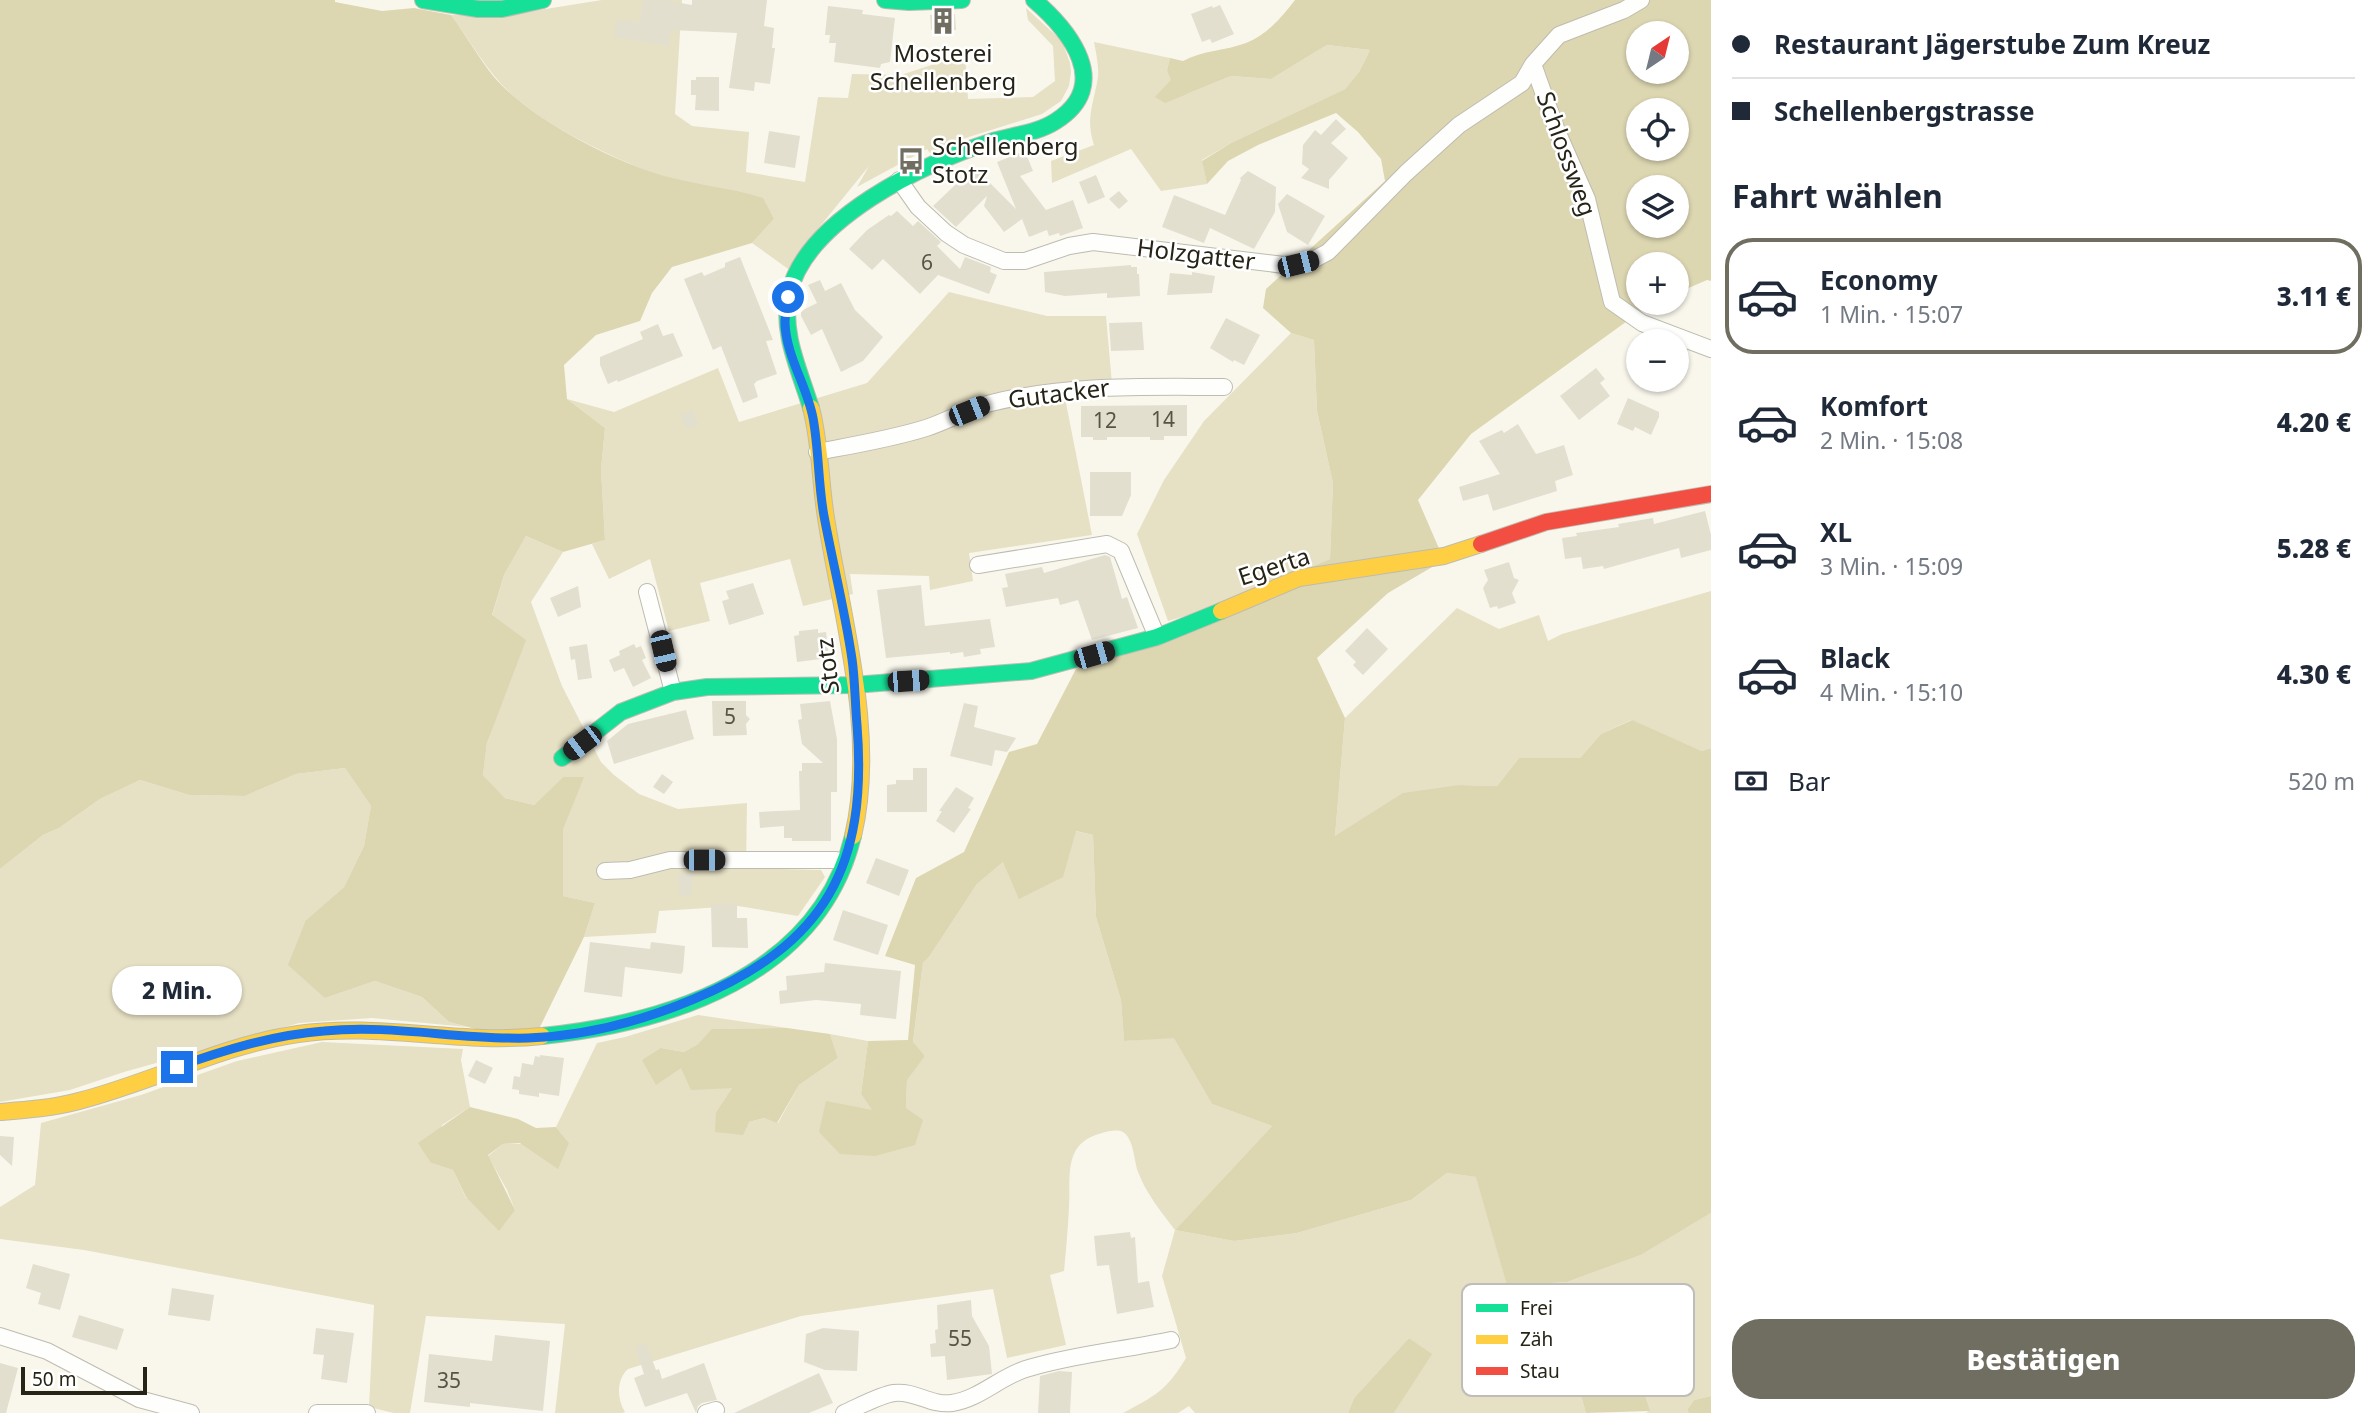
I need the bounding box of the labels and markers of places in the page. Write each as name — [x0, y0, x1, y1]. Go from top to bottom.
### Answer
building icon: Mosterei Schellenberg — [928, 6, 958, 36]
place label: Mosterei Schellenberg — [870, 36, 1016, 97]
place label: Schellenberg Stotz — [932, 129, 1079, 190]
bus stop icon: Schellenberg Stotz — [896, 146, 926, 176]

